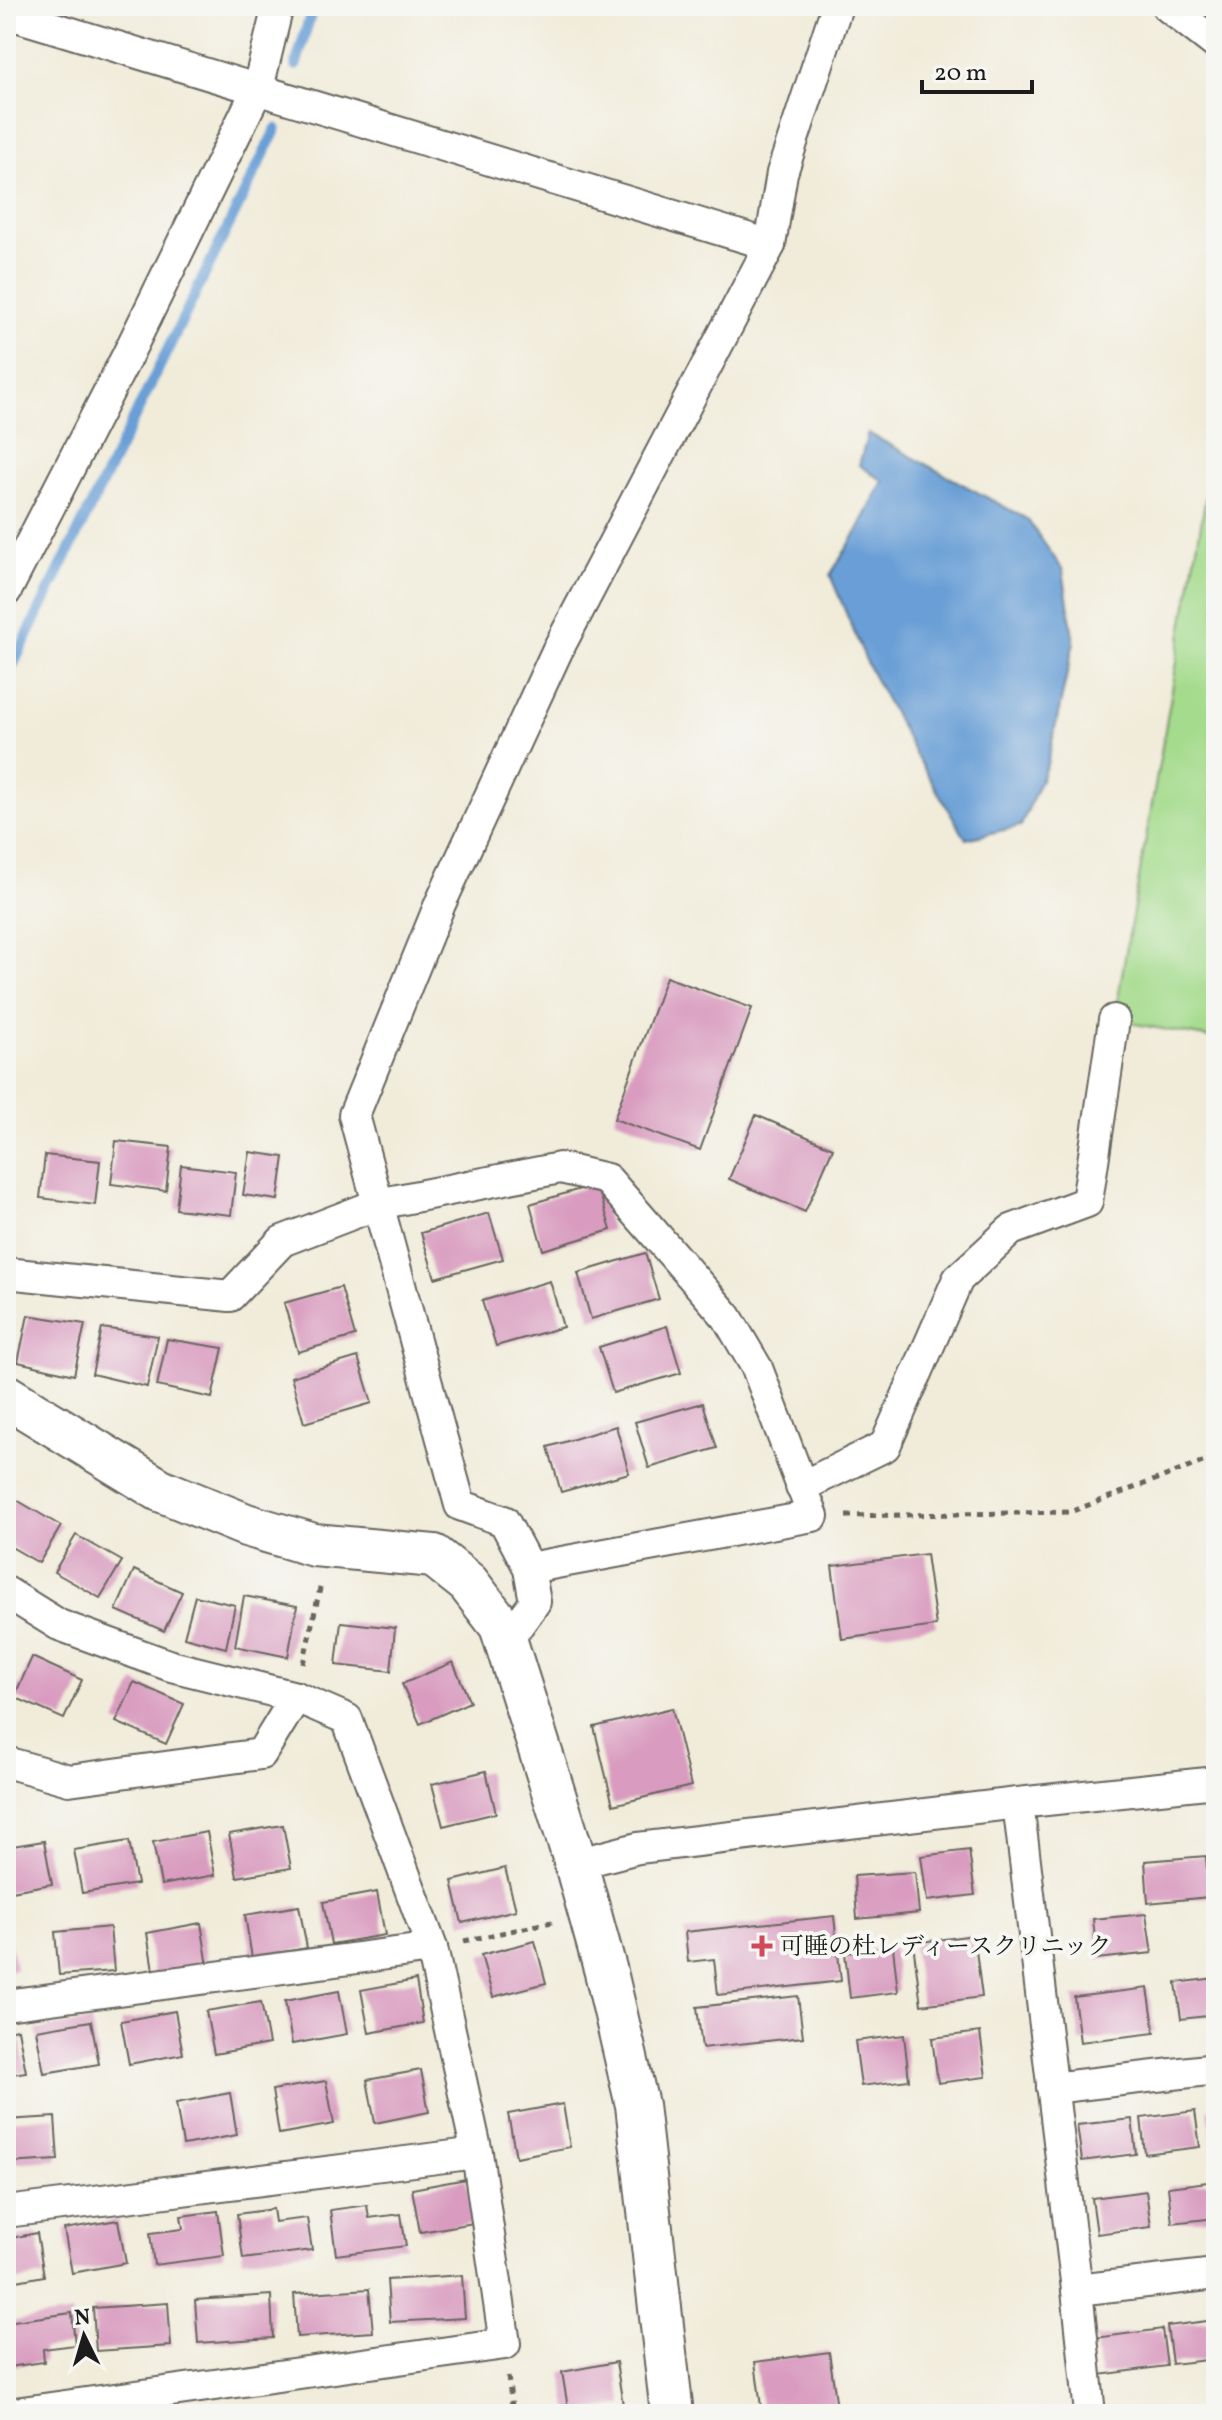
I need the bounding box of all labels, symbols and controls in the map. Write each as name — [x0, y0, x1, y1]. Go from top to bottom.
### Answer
scale bar — [922, 44, 1032, 94]
text: 20 m — [934, 57, 987, 91]
place label: 可睡の杜レディースクリニック — [780, 1931, 1111, 1965]
marker: 可睡の杜レディースクリニック — [751, 1935, 773, 1957]
north arrow — [44, 2296, 124, 2376]
text: N — [73, 2302, 92, 2335]

